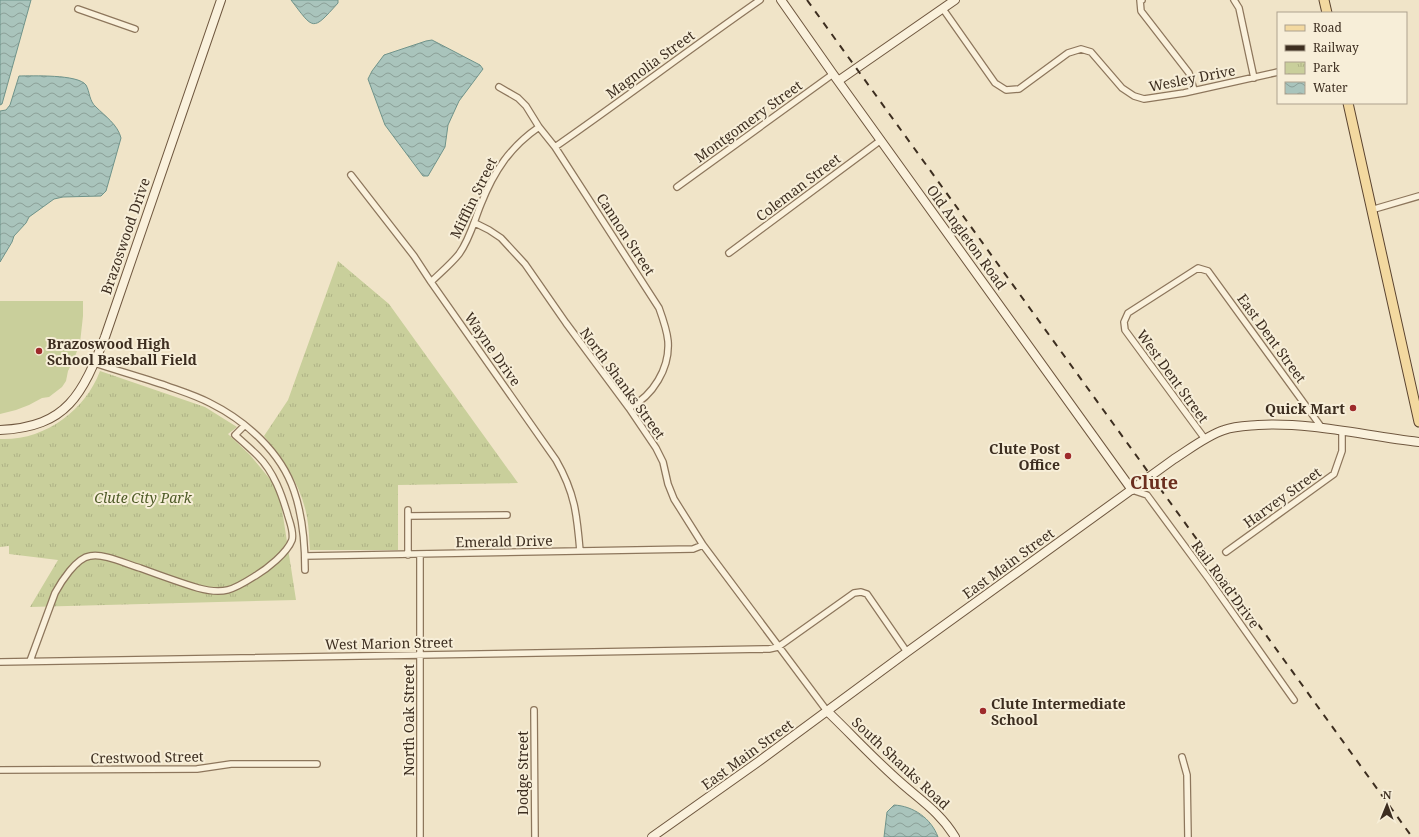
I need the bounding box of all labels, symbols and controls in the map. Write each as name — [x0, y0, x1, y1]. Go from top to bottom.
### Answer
legend — [1277, 12, 1407, 104]
text: Road — [1313, 19, 1343, 36]
street label: Magnolia Street — [602, 25, 698, 103]
text: Railway — [1313, 39, 1359, 56]
text: Park — [1313, 59, 1341, 76]
street label: Wesley Drive — [1147, 60, 1237, 96]
street label: Montgomery Street — [690, 75, 806, 167]
text: Water — [1313, 79, 1348, 96]
street label: Coleman Street — [752, 149, 844, 225]
street label: Mifflin Street — [445, 154, 501, 242]
street label: Brazoswood Drive — [96, 175, 154, 297]
street label: Old Angleton Road — [923, 181, 1012, 293]
street label: Cannon Street — [592, 189, 660, 279]
street label: East Dent Street — [1233, 290, 1311, 386]
street label: Wayne Drive — [460, 308, 526, 390]
street label: North Shanks Street — [576, 323, 670, 443]
street label: West Dent Street — [1133, 326, 1213, 426]
place label: Brazoswood High School Baseball Field — [47, 334, 197, 369]
marker: Brazoswood High School Baseball Field — [34, 346, 44, 356]
place label: Quick Mart — [1265, 399, 1345, 418]
marker: Quick Mart — [1348, 403, 1358, 413]
place label: Clute Post Office — [989, 439, 1060, 474]
marker: Clute Post Office — [1063, 451, 1073, 461]
street label: Harvey Street — [1239, 462, 1325, 532]
district label: Clute — [1130, 470, 1178, 494]
park label: Clute City Park — [94, 488, 193, 507]
street label: East Main Street — [958, 523, 1058, 603]
street label: Emerald Drive — [455, 531, 553, 551]
street label: Rail Road Drive — [1188, 536, 1264, 632]
street label: West Marion Street — [325, 632, 453, 654]
street label: North Oak Street — [399, 664, 418, 776]
place label: Clute Intermediate School — [991, 694, 1126, 729]
marker: Clute Intermediate School — [978, 706, 988, 716]
street label: South Shanks Road — [848, 713, 954, 814]
street label: East Main Street — [697, 714, 797, 794]
street label: Dodge Street — [513, 731, 532, 815]
street label: Crestwood Street — [90, 747, 204, 767]
north arrow — [1367, 785, 1407, 825]
text: N — [1383, 787, 1392, 802]

